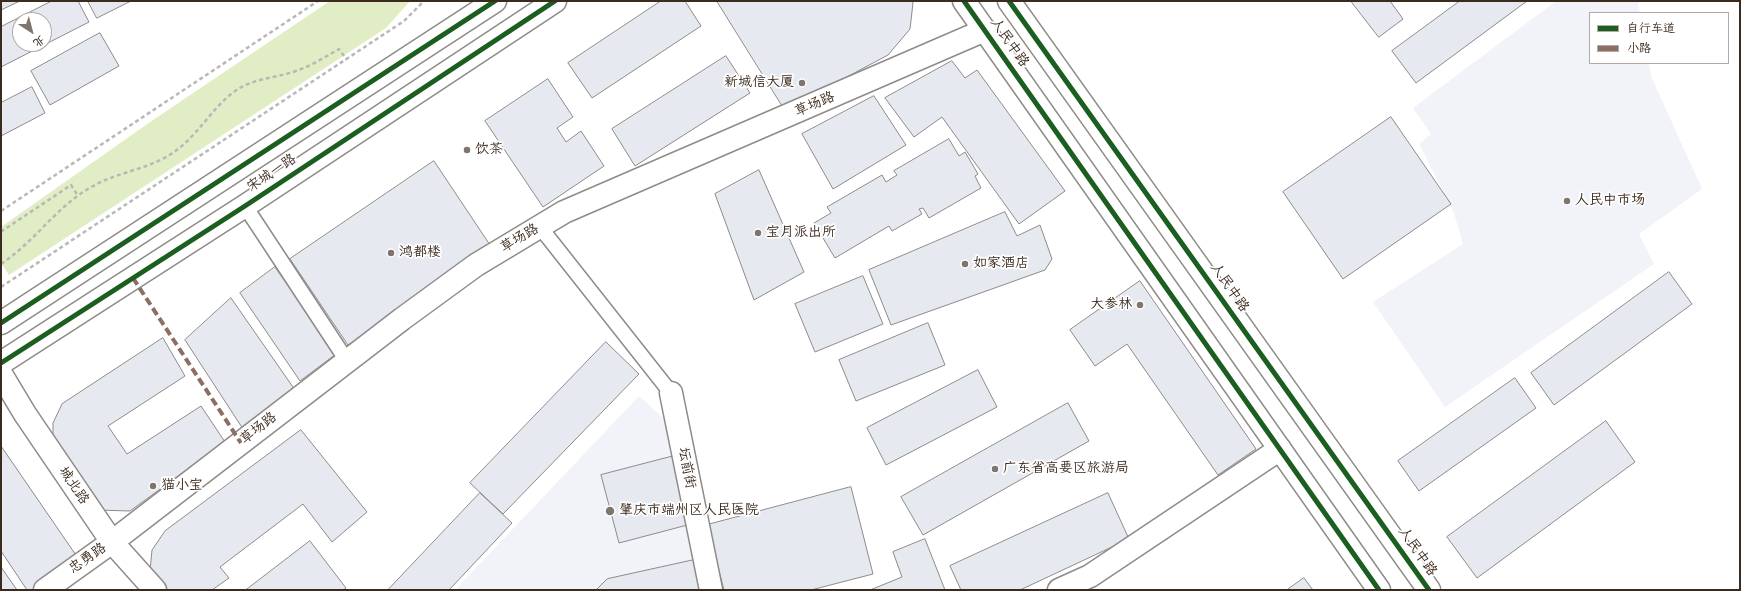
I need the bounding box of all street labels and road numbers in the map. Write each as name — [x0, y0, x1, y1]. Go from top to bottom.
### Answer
street label: 人民中路 — [986, 15, 1032, 71]
street label: 草场路 — [792, 89, 838, 121]
street label: 宋城一路 — [244, 151, 300, 197]
street label: 草场路 — [498, 221, 542, 257]
street label: 人民中路 — [1206, 260, 1252, 316]
street label: 草场路 — [237, 409, 281, 449]
street label: 坛前街 — [674, 446, 698, 490]
street label: 城北路 — [54, 464, 92, 508]
street label: 人民中路 — [1394, 524, 1440, 580]
street label: 忠勇路 — [66, 540, 110, 578]

